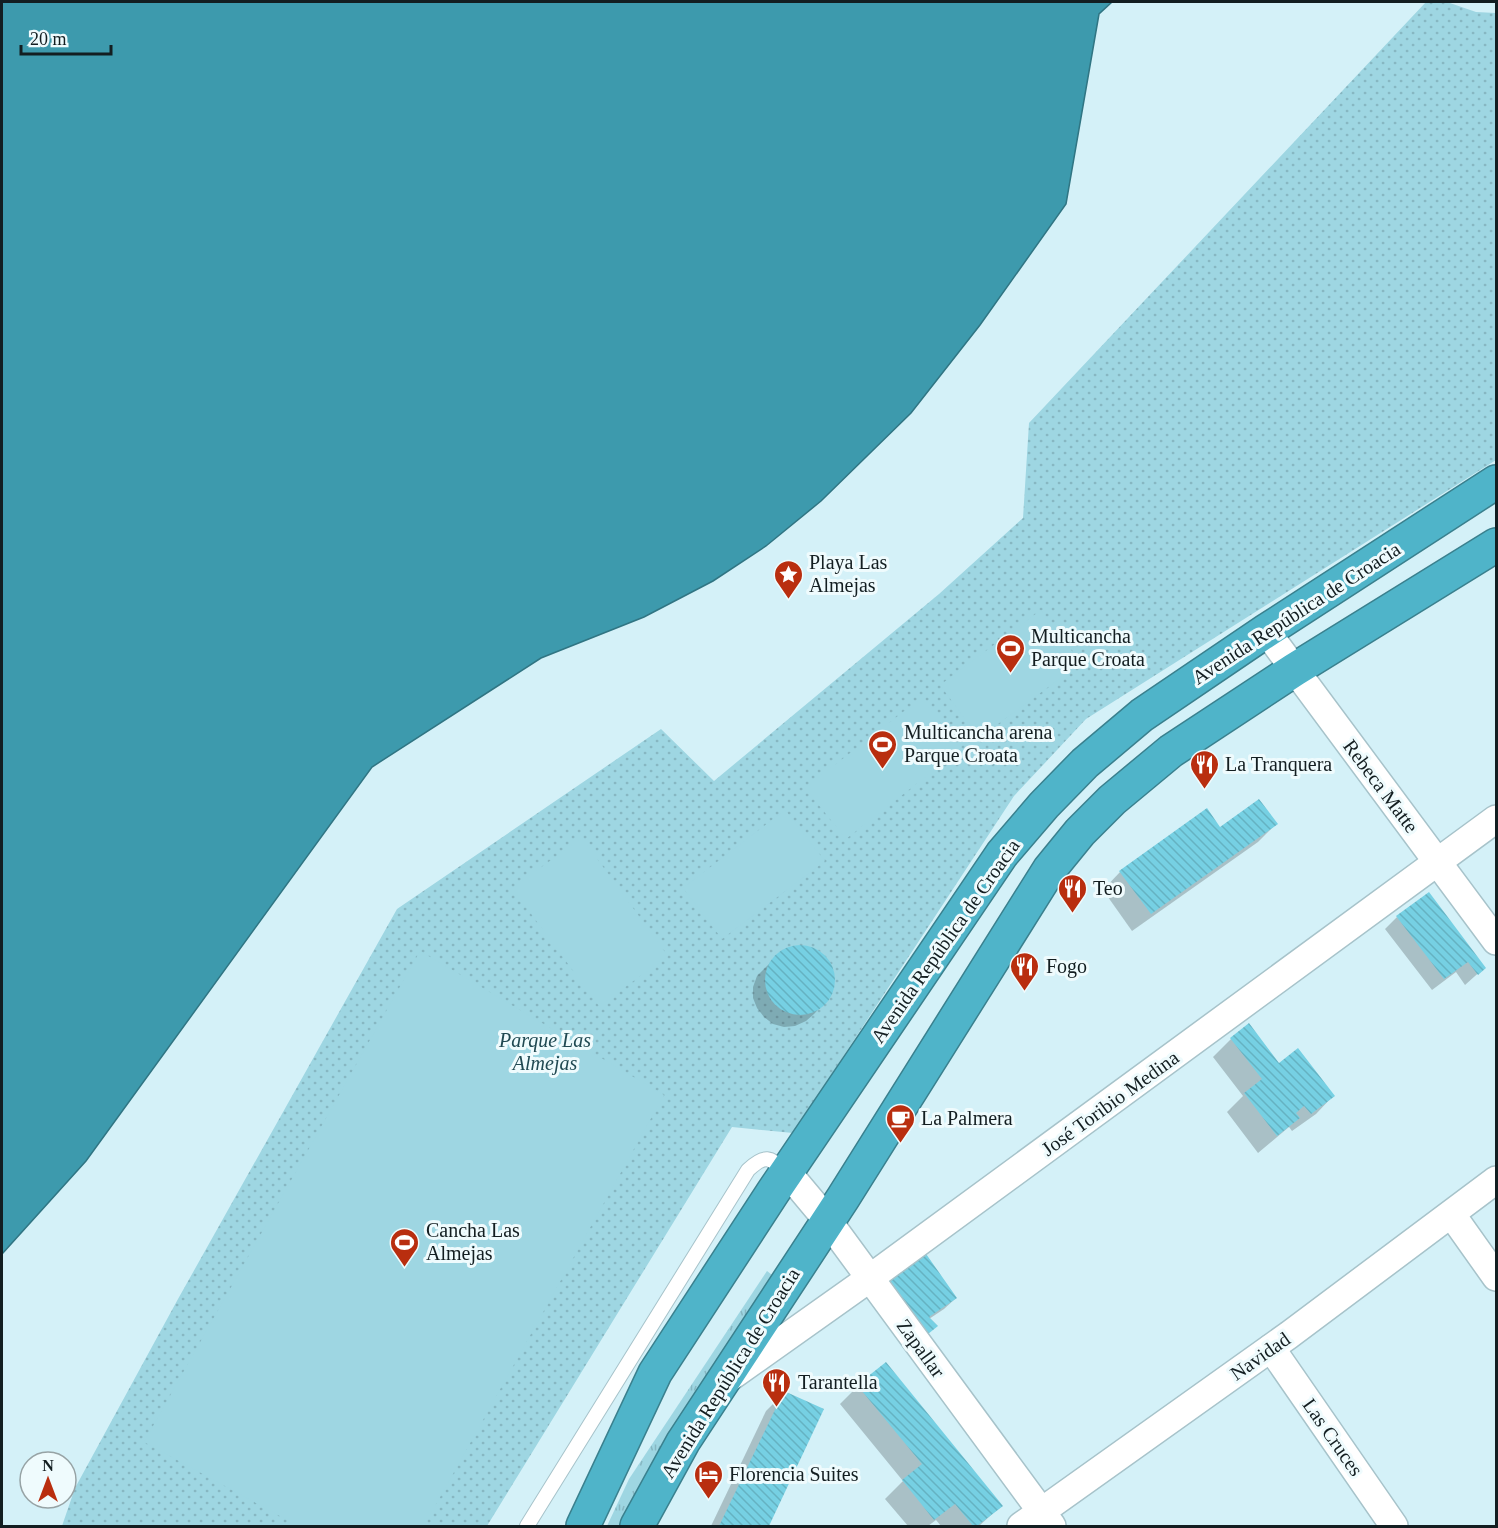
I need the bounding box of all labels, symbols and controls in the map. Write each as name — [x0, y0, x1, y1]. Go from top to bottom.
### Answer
scale bar — [21, 18, 111, 56]
text: 20 m — [30, 29, 67, 49]
street label: Avenida República de Croacia — [1188, 537, 1405, 689]
place label: Playa Las Almejas — [809, 551, 888, 597]
place icon: Playa Las Almejas — [772, 558, 804, 600]
place label: Multicancha Parque Croata — [1031, 625, 1145, 671]
sports icon: Multicancha Parque Croata — [994, 632, 1026, 674]
place label: Multicancha arena Parque Croata — [904, 721, 1052, 767]
sports icon: Multicancha arena Parque Croata — [867, 728, 899, 770]
street label: Rebeca Matte — [1339, 735, 1423, 837]
restaurant icon: La Tranquera — [1188, 748, 1220, 790]
place label: La Tranquera — [1225, 753, 1332, 776]
street label: Avenida República de Croacia — [866, 835, 1025, 1048]
restaurant icon: Teo — [1056, 872, 1088, 914]
place label: Teo — [1093, 877, 1123, 899]
restaurant icon: Fogo — [1009, 950, 1041, 992]
place label: Fogo — [1046, 955, 1087, 978]
park label: Parque Las Almejas — [498, 1029, 591, 1075]
street label: José Toribio Medina — [1037, 1046, 1183, 1160]
cafe icon: La Palmera — [884, 1102, 916, 1144]
place label: La Palmera — [921, 1107, 1013, 1129]
place label: Cancha Las Almejas — [426, 1219, 520, 1265]
sports icon: Cancha Las Almejas — [389, 1226, 421, 1268]
street label: Avenida República de Croacia — [656, 1264, 805, 1483]
street label: Zapallar — [892, 1315, 950, 1382]
street label: Navidad — [1226, 1328, 1294, 1384]
restaurant icon: Tarantella — [761, 1366, 793, 1408]
place label: Tarantella — [798, 1371, 878, 1393]
street label: Las Cruces — [1298, 1394, 1368, 1480]
north arrow — [18, 1450, 78, 1510]
text: N — [42, 1457, 54, 1474]
hotel icon: Florencia Suites — [692, 1458, 724, 1500]
place label: Florencia Suites — [729, 1463, 859, 1485]

